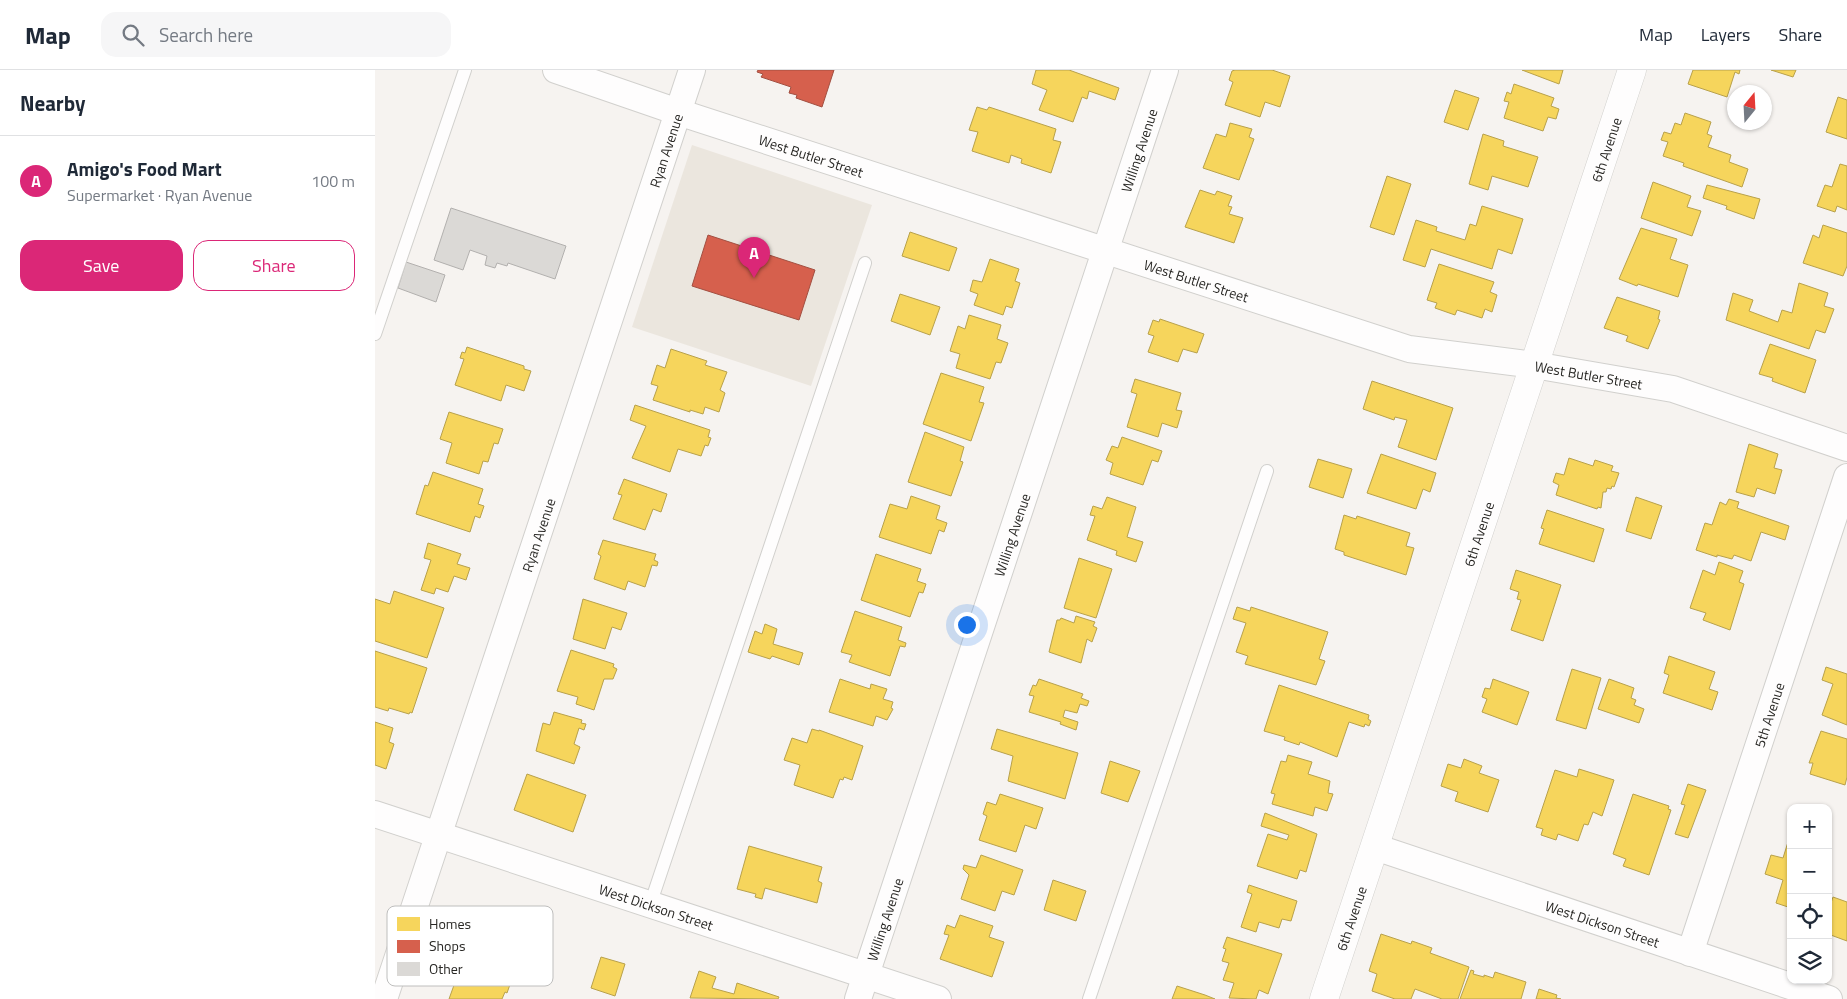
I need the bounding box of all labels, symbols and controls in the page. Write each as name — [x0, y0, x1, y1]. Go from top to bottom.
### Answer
search box — [101, 12, 451, 57]
text: Map — [25, 17, 71, 53]
text: Search here — [159, 20, 253, 49]
icon: search — [119, 21, 147, 49]
text: Map — [1639, 21, 1673, 48]
text: Layers — [1701, 21, 1750, 48]
text: Share — [1778, 21, 1822, 48]
north arrow — [1727, 85, 1772, 130]
text: Nearby — [20, 87, 85, 119]
street label: Willing Avenue — [1115, 106, 1162, 195]
street label: Ryan Avenue — [643, 111, 687, 190]
street label: 6th Avenue — [1585, 114, 1626, 185]
street label: West Butler Street — [756, 128, 866, 182]
text: Amigo's Food Mart — [67, 154, 222, 183]
text: A — [31, 169, 41, 193]
text: 100 m — [311, 169, 355, 193]
text: Supermarket · Ryan Avenue — [67, 183, 252, 207]
pin: A — [738, 237, 770, 278]
button: Save — [20, 240, 183, 291]
button: Share — [193, 240, 355, 291]
street label: West Butler Street — [1141, 253, 1252, 307]
street label: West Butler Street — [1533, 355, 1644, 394]
street label: Willing Avenue — [988, 490, 1035, 579]
street label: Ryan Avenue — [516, 495, 560, 575]
street label: 6th Avenue — [1458, 499, 1499, 569]
your location — [954, 612, 980, 638]
street label: 5th Avenue — [1748, 679, 1789, 750]
map controls — [1787, 804, 1832, 984]
button: + — [1787, 804, 1832, 849]
button: − — [1787, 849, 1832, 894]
street label: Willing Avenue — [861, 875, 908, 964]
street label: West Dickson Street — [596, 878, 716, 935]
street label: 6th Avenue — [1330, 883, 1371, 954]
street label: West Dickson Street — [1543, 894, 1663, 952]
button: locate — [1787, 894, 1832, 939]
legend — [387, 906, 553, 986]
text: Homes — [429, 913, 471, 934]
text: Shops — [429, 935, 465, 956]
button: layers — [1787, 939, 1832, 984]
text: Other — [429, 958, 463, 979]

